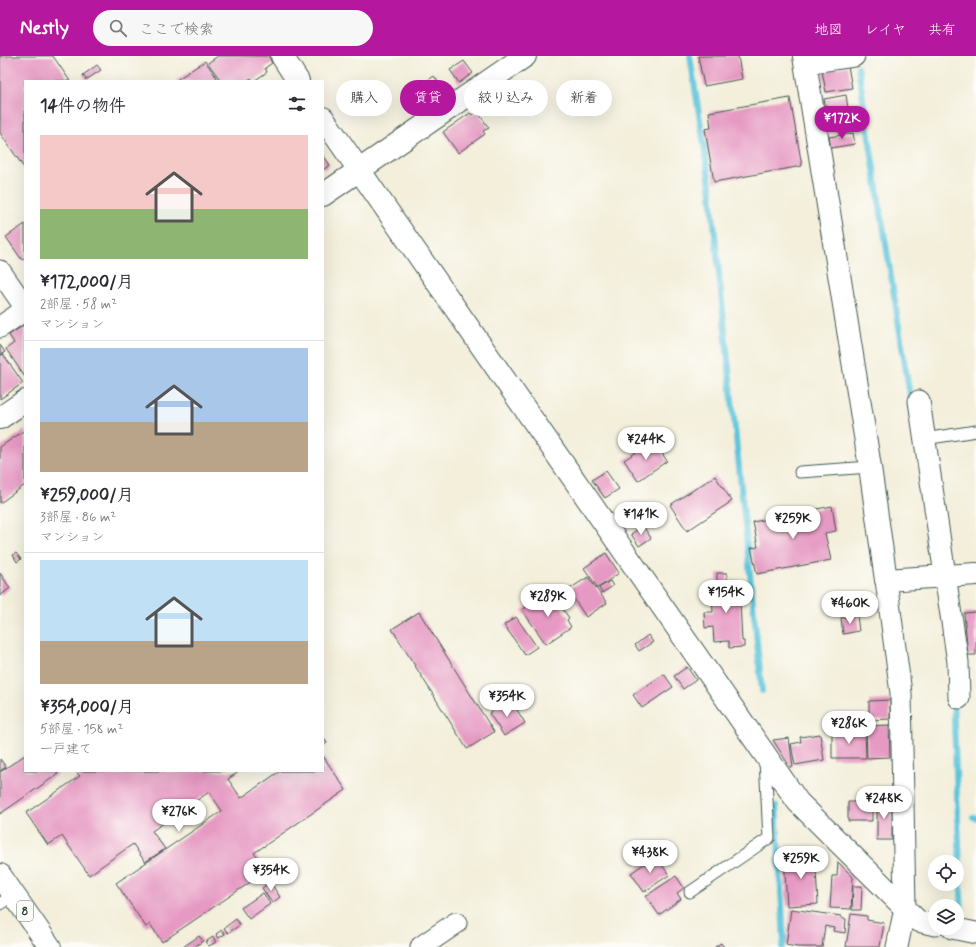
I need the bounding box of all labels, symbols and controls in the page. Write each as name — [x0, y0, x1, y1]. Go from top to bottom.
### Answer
search box — [93, 10, 373, 46]
text: Nestly — [20, 16, 69, 41]
icon: search — [107, 17, 129, 39]
text: ここで検索 — [139, 20, 214, 40]
text: 地図 — [815, 21, 843, 39]
text: レイヤ — [865, 21, 906, 39]
text: 共有 — [928, 21, 956, 39]
chip: 購入 — [336, 80, 392, 116]
chip: 賃貸 — [400, 80, 456, 116]
chip: 絞り込み — [464, 80, 548, 116]
chip: 新着 — [556, 80, 612, 116]
icon: filters — [286, 93, 308, 115]
text: 14件の物件 — [40, 95, 126, 117]
pin: ¥172K — [814, 106, 870, 140]
text: ¥172K — [824, 110, 860, 127]
icon: home — [138, 161, 210, 233]
text: ¥172,000/月 — [40, 271, 134, 293]
text: 2部屋 · 58 m² — [40, 296, 117, 313]
text: マンション — [40, 316, 104, 333]
icon: home — [138, 374, 210, 446]
pin: ¥244K — [618, 427, 674, 461]
text: ¥244K — [627, 431, 665, 448]
text: ¥259,000/月 — [40, 484, 134, 506]
pin: ¥141K — [613, 502, 669, 536]
text: ¥141K — [623, 506, 659, 523]
pin: ¥259K — [765, 506, 821, 540]
text: 3部屋 · 86 m² — [40, 509, 116, 526]
text: ¥259K — [775, 510, 811, 527]
text: マンション — [40, 529, 104, 546]
pin: ¥154K — [698, 580, 754, 614]
pin: ¥289K — [520, 584, 576, 618]
text: ¥154K — [707, 584, 745, 601]
icon: home — [138, 586, 210, 658]
text: ¥289K — [530, 588, 567, 605]
pin: ¥460K — [822, 591, 878, 625]
text: ¥460K — [830, 595, 870, 612]
pin: ¥354K — [479, 684, 535, 718]
text: ¥354K — [488, 688, 526, 705]
text: ¥354,000/月 — [40, 696, 134, 718]
pin: ¥286K — [821, 711, 877, 745]
text: ¥286K — [831, 715, 867, 732]
text: 5部屋 · 158 m² — [40, 721, 123, 738]
text: 一戸建て — [40, 741, 92, 758]
pin: ¥248K — [856, 786, 912, 820]
text: ¥248K — [865, 790, 903, 807]
pin: ¥276K — [151, 799, 207, 833]
text: ¥276K — [161, 803, 197, 820]
pin: ¥438K — [622, 840, 678, 874]
text: ¥438K — [632, 844, 668, 861]
pin: ¥259K — [773, 846, 829, 880]
text: ¥259K — [783, 850, 819, 867]
map controls — [928, 855, 964, 935]
button: locate — [928, 855, 964, 891]
pin: ¥354K — [243, 858, 299, 892]
text: ¥354K — [252, 862, 290, 879]
button: layers — [928, 899, 964, 935]
road number: 8 — [17, 901, 33, 921]

